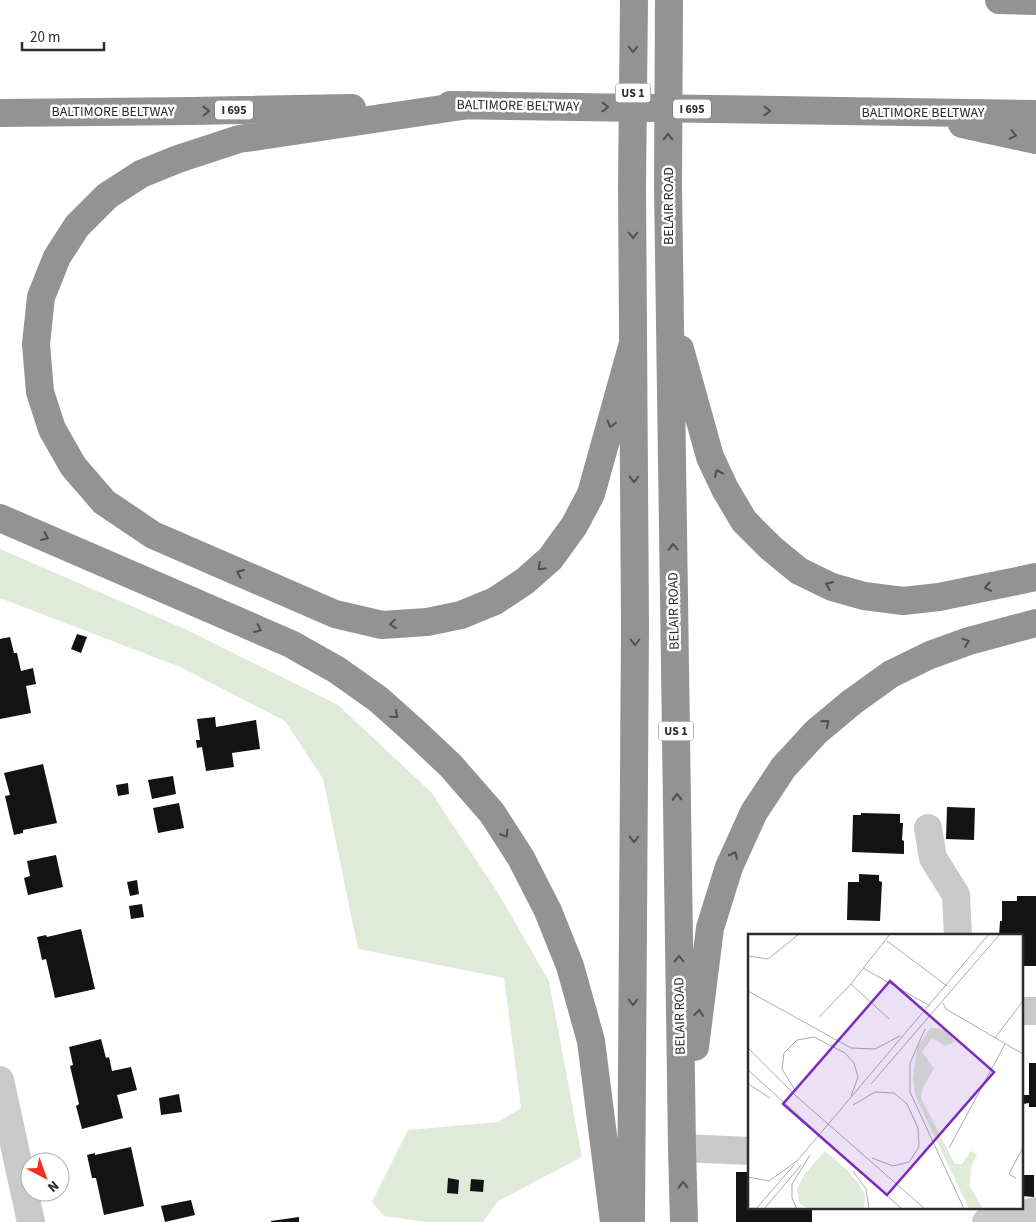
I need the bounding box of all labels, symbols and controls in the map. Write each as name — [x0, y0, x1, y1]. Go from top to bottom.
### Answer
scale bar — [22, 20, 105, 52]
text: 20 m — [30, 27, 60, 48]
one-way arrow — [628, 45, 638, 53]
road number: US 1 — [616, 84, 650, 102]
street label: BALTIMORE BELTWAY — [456, 95, 580, 117]
road number: I 695 — [215, 100, 253, 120]
road number: I 695 — [673, 100, 711, 118]
street label: BALTIMORE BELTWAY — [51, 102, 175, 122]
one-way arrow — [601, 102, 609, 113]
street label: BALTIMORE BELTWAY — [861, 103, 985, 123]
one-way arrow — [764, 105, 772, 116]
one-way arrow — [202, 106, 210, 116]
one-way arrow — [1009, 129, 1018, 140]
one-way arrow — [663, 133, 673, 141]
street label: BELAIR ROAD — [659, 167, 679, 245]
one-way arrow — [627, 231, 638, 239]
one-way arrow — [607, 419, 617, 428]
one-way arrow — [713, 469, 724, 478]
one-way arrow — [629, 476, 639, 484]
one-way arrow — [40, 531, 49, 542]
one-way arrow — [668, 542, 678, 550]
one-way arrow — [537, 561, 546, 570]
one-way arrow — [236, 569, 245, 580]
street label: BELAIR ROAD — [663, 572, 685, 650]
one-way arrow — [825, 581, 834, 592]
one-way arrow — [984, 581, 993, 591]
one-way arrow — [389, 618, 397, 629]
one-way arrow — [253, 623, 262, 634]
one-way arrow — [630, 638, 640, 646]
one-way arrow — [961, 638, 969, 648]
one-way arrow — [390, 709, 399, 718]
one-way arrow — [821, 720, 830, 729]
road number: US 1 — [658, 721, 694, 740]
one-way arrow — [672, 792, 682, 800]
one-way arrow — [499, 828, 508, 837]
one-way arrow — [629, 836, 639, 844]
one-way arrow — [728, 851, 739, 860]
inset map — [748, 934, 1024, 1210]
one-way arrow — [674, 955, 684, 962]
street label: BELAIR ROAD — [669, 977, 691, 1055]
one-way arrow — [628, 998, 638, 1006]
one-way arrow — [693, 1008, 704, 1016]
north arrow — [20, 1152, 70, 1202]
text: N — [43, 1175, 63, 1197]
one-way arrow — [678, 1181, 689, 1189]

